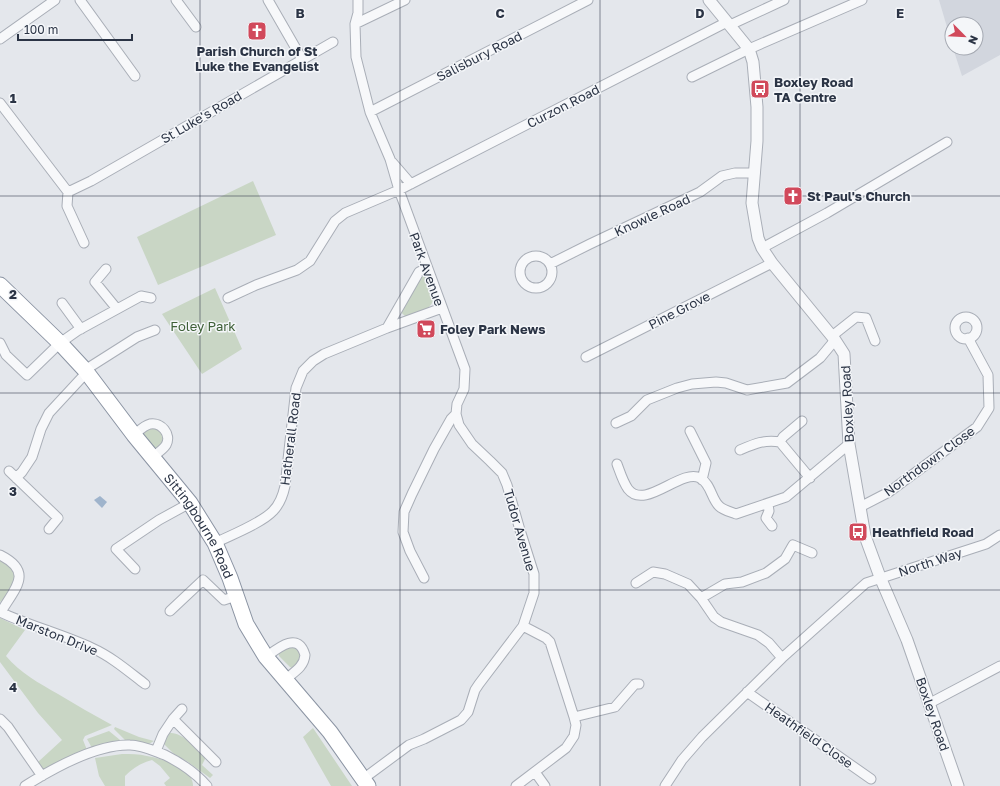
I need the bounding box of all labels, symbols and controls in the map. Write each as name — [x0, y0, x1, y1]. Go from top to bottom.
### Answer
text: B — [295, 5, 305, 21]
text: C — [495, 5, 505, 21]
text: D — [695, 5, 705, 21]
text: E — [896, 5, 904, 21]
scale bar — [18, 16, 132, 42]
north arrow — [944, 16, 984, 56]
church icon: Parish Church of St Luke the Evangelist — [246, 20, 268, 42]
text: 100 m — [24, 22, 58, 37]
street label: Salisbury Road — [434, 28, 524, 84]
text: N — [966, 34, 981, 47]
place label: Parish Church of St Luke the Evangelist — [195, 43, 319, 74]
place label: Boxley Road TA Centre — [774, 74, 853, 105]
bus stop icon: Boxley Road TA Centre — [749, 78, 771, 100]
street label: Curzon Road — [524, 81, 602, 131]
street label: St Luke's Road — [158, 87, 244, 147]
text: 1 — [10, 90, 17, 106]
church icon: St Paul's Church — [782, 185, 804, 207]
place label: St Paul's Church — [807, 188, 911, 204]
street label: Knowle Road — [612, 190, 692, 240]
street label: Park Avenue — [406, 230, 448, 308]
text: 2 — [9, 286, 17, 302]
street label: Pine Grove — [646, 288, 712, 332]
park label: Foley Park — [170, 318, 236, 334]
supermarket icon: Foley Park News — [415, 318, 437, 340]
place label: Foley Park News — [440, 321, 546, 337]
street label: Boxley Road — [837, 365, 857, 443]
street label: Hatherall Road — [276, 392, 304, 486]
street label: Northdown Close — [880, 423, 978, 499]
street label: Sittingbourne Road — [161, 470, 237, 581]
text: 3 — [9, 483, 17, 499]
street label: Tudor Avenue — [501, 487, 539, 573]
bus stop icon: Heathfield Road — [847, 521, 869, 543]
place label: Heathfield Road — [872, 524, 974, 540]
street label: North Way — [896, 544, 964, 580]
street label: Marston Drive — [14, 611, 100, 659]
street label: Boxley Road — [913, 675, 953, 753]
text: 4 — [9, 679, 17, 695]
street label: Heathfield Close — [762, 699, 856, 771]

